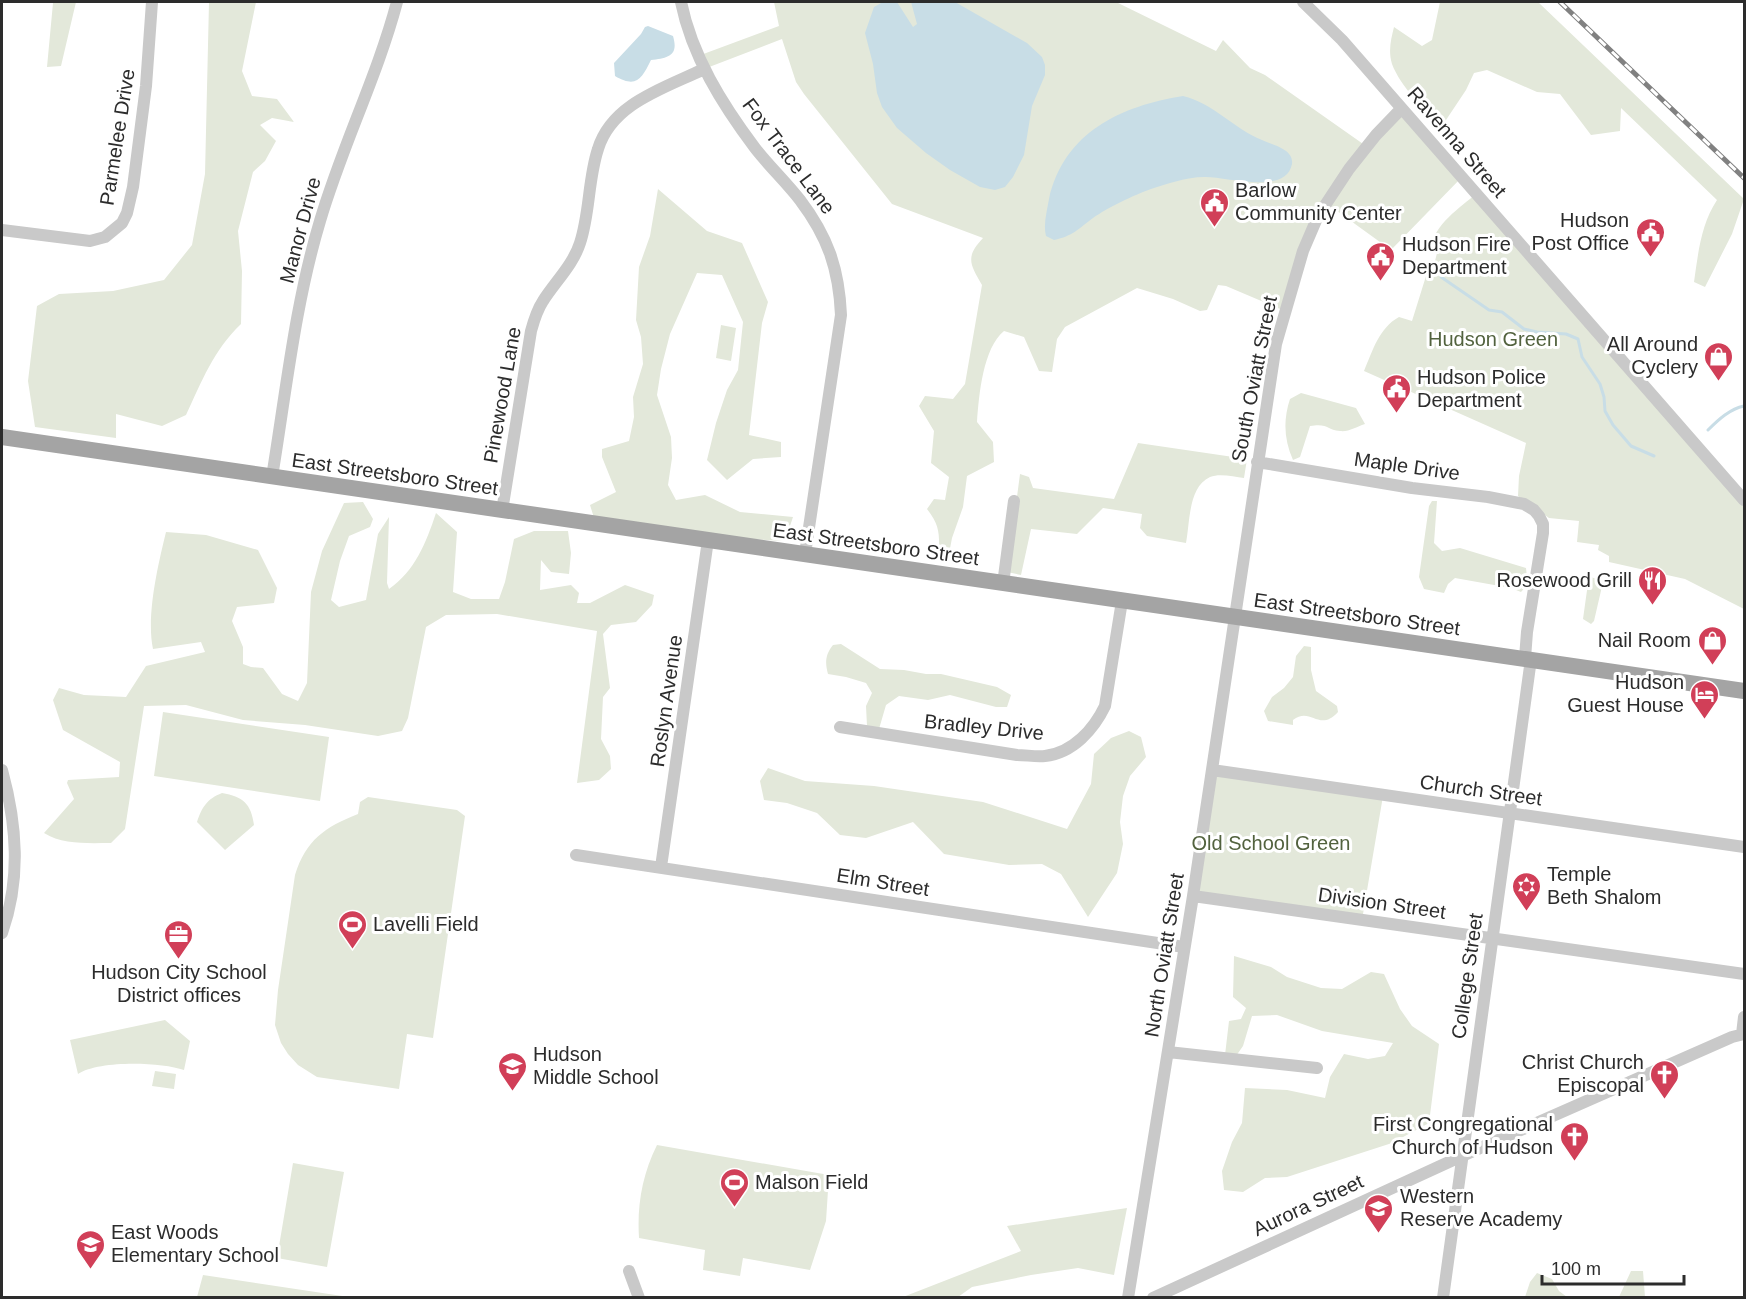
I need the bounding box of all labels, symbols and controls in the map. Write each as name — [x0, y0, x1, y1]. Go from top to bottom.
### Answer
street label: Parmelee Drive — [95, 67, 139, 207]
street label: Ravenna Street — [1403, 82, 1511, 202]
street label: Fox Trace Lane — [738, 94, 840, 218]
street label: Manor Drive — [275, 175, 325, 285]
place label: Barlow Community Center — [1235, 179, 1402, 224]
public building icon: Barlow Community Center — [1198, 186, 1230, 228]
place label: Hudson Post Office — [1532, 209, 1629, 254]
public building icon: Hudson Post Office — [1634, 216, 1666, 258]
place label: Hudson Fire Department — [1402, 233, 1511, 278]
public building icon: Hudson Fire Department — [1365, 240, 1397, 282]
street label: South Oviatt Street — [1227, 294, 1281, 464]
street label: Pinewood Lane — [479, 325, 525, 465]
park label: Hudson Green — [1428, 328, 1558, 350]
place label: All Around Cyclery — [1607, 333, 1698, 378]
shop icon: All Around Cyclery — [1703, 340, 1735, 382]
place label: Hudson Police Department — [1417, 366, 1546, 411]
public building icon: Hudson Police Department — [1380, 372, 1412, 414]
street label: Maple Drive — [1353, 448, 1461, 484]
street label: East Streetsboro Street — [291, 449, 500, 499]
street label: East Streetsboro Street — [772, 519, 981, 569]
restaurant icon: Rosewood Grill — [1637, 564, 1669, 606]
place label: Rosewood Grill — [1496, 569, 1632, 591]
street label: East Streetsboro Street — [1253, 589, 1462, 639]
shop icon: Nail Room — [1696, 624, 1728, 666]
place label: Nail Room — [1598, 629, 1691, 651]
street label: Roslyn Avenue — [646, 634, 686, 768]
place label: Hudson Guest House — [1567, 671, 1684, 716]
hotel icon: Hudson Guest House — [1689, 678, 1721, 720]
street label: Bradley Drive — [923, 710, 1045, 744]
street label: Church Street — [1418, 771, 1544, 810]
park label: Old School Green — [1192, 832, 1350, 854]
place label: Temple Beth Shalom — [1547, 863, 1662, 908]
street label: Elm Street — [835, 864, 931, 900]
synagogue icon: Temple Beth Shalom — [1510, 870, 1542, 912]
street label: North Oviatt Street — [1140, 871, 1188, 1039]
street label: Division Street — [1317, 883, 1448, 923]
sports icon: Lavelli Field — [336, 908, 368, 950]
street label: College Street — [1447, 911, 1487, 1040]
place label: Lavelli Field — [373, 913, 479, 935]
office icon: Hudson City School District offices — [163, 918, 195, 960]
place label: Hudson City School District offices — [91, 961, 267, 1006]
place label: Hudson Middle School — [533, 1043, 659, 1088]
school or university icon: Hudson Middle School — [496, 1050, 528, 1092]
place label: Christ Church Episcopal — [1522, 1051, 1644, 1096]
church icon: Christ Church Episcopal — [1649, 1058, 1681, 1100]
place label: First Congregational Church of Hudson — [1373, 1113, 1553, 1158]
church icon: First Congregational Church of Hudson — [1558, 1120, 1590, 1162]
sports icon: Malson Field — [718, 1166, 750, 1208]
street label: Aurora Street — [1249, 1170, 1367, 1240]
place label: Malson Field — [755, 1171, 868, 1193]
place label: Western Reserve Academy — [1400, 1185, 1562, 1230]
school or university icon: Western Reserve Academy — [1363, 1192, 1395, 1234]
place label: East Woods Elementary School — [111, 1221, 279, 1266]
school or university icon: East Woods Elementary School — [74, 1228, 106, 1270]
scale bar — [1542, 1248, 1684, 1286]
text: 100 m — [1551, 1259, 1601, 1279]

